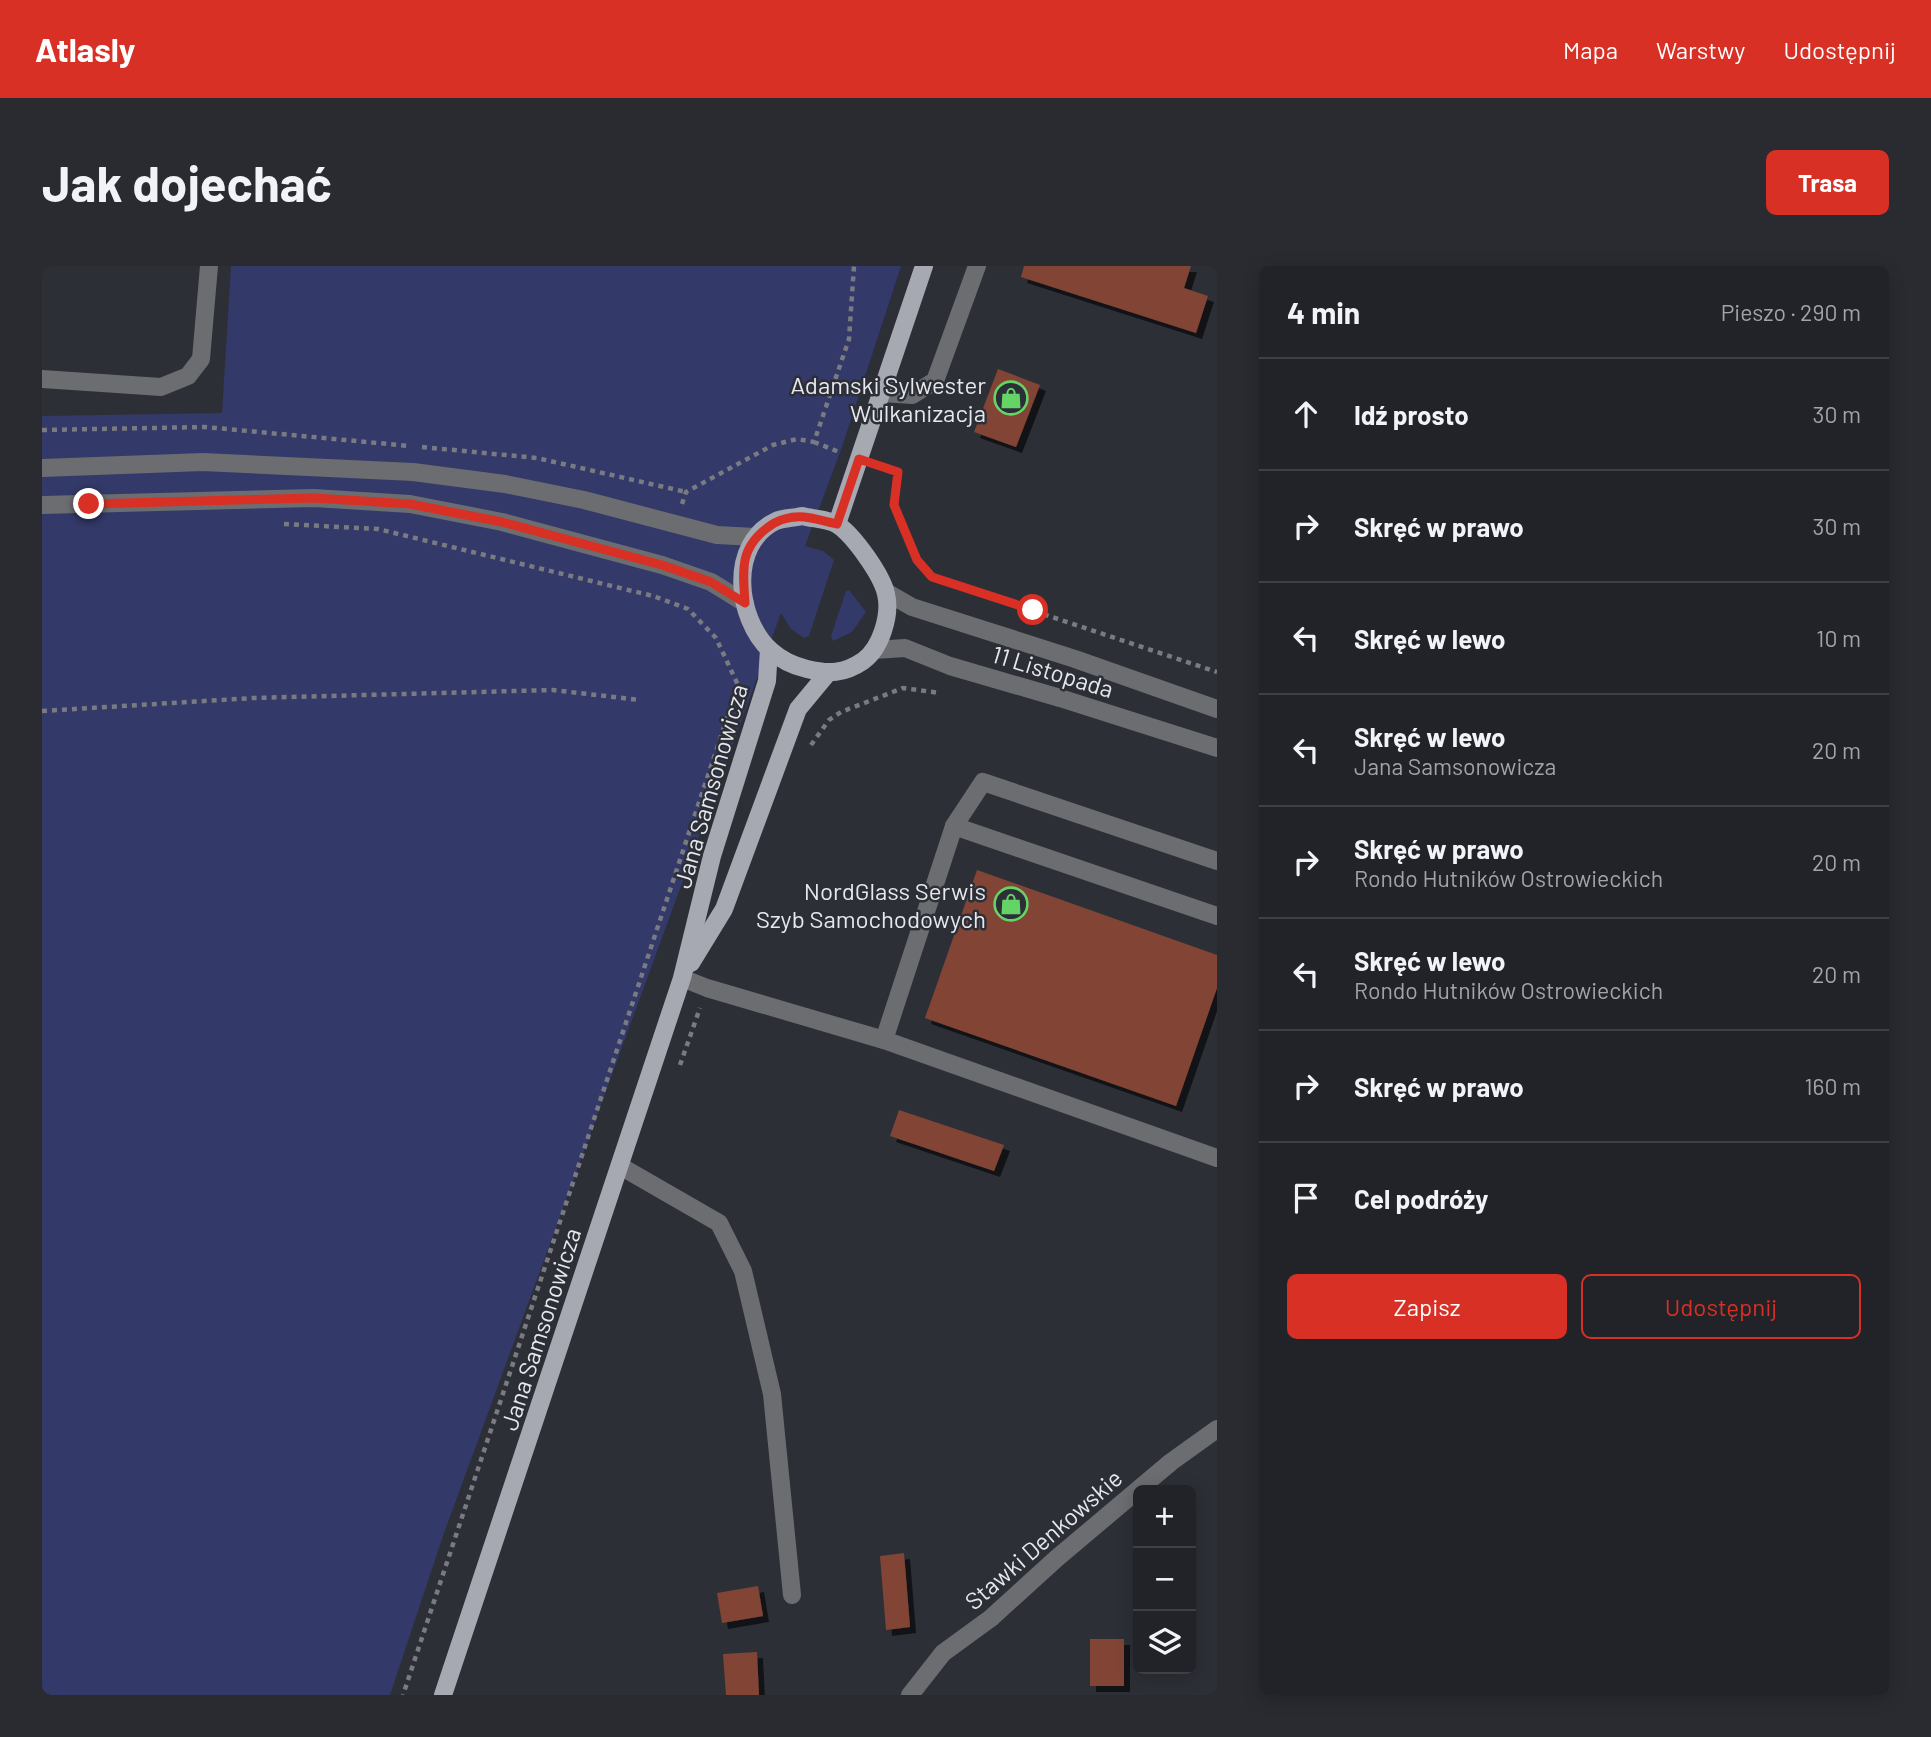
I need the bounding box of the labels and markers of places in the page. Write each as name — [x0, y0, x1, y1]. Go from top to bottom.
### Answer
place label: Adamski Sylwester Wulkanizacja — [791, 370, 986, 427]
shop icon: Adamski Sylwester Wulkanizacja — [992, 379, 1030, 417]
place label: NordGlass Serwis Szyb Samochodowych — [756, 876, 986, 933]
shop icon: NordGlass Serwis Szyb Samochodowych — [992, 885, 1030, 923]

